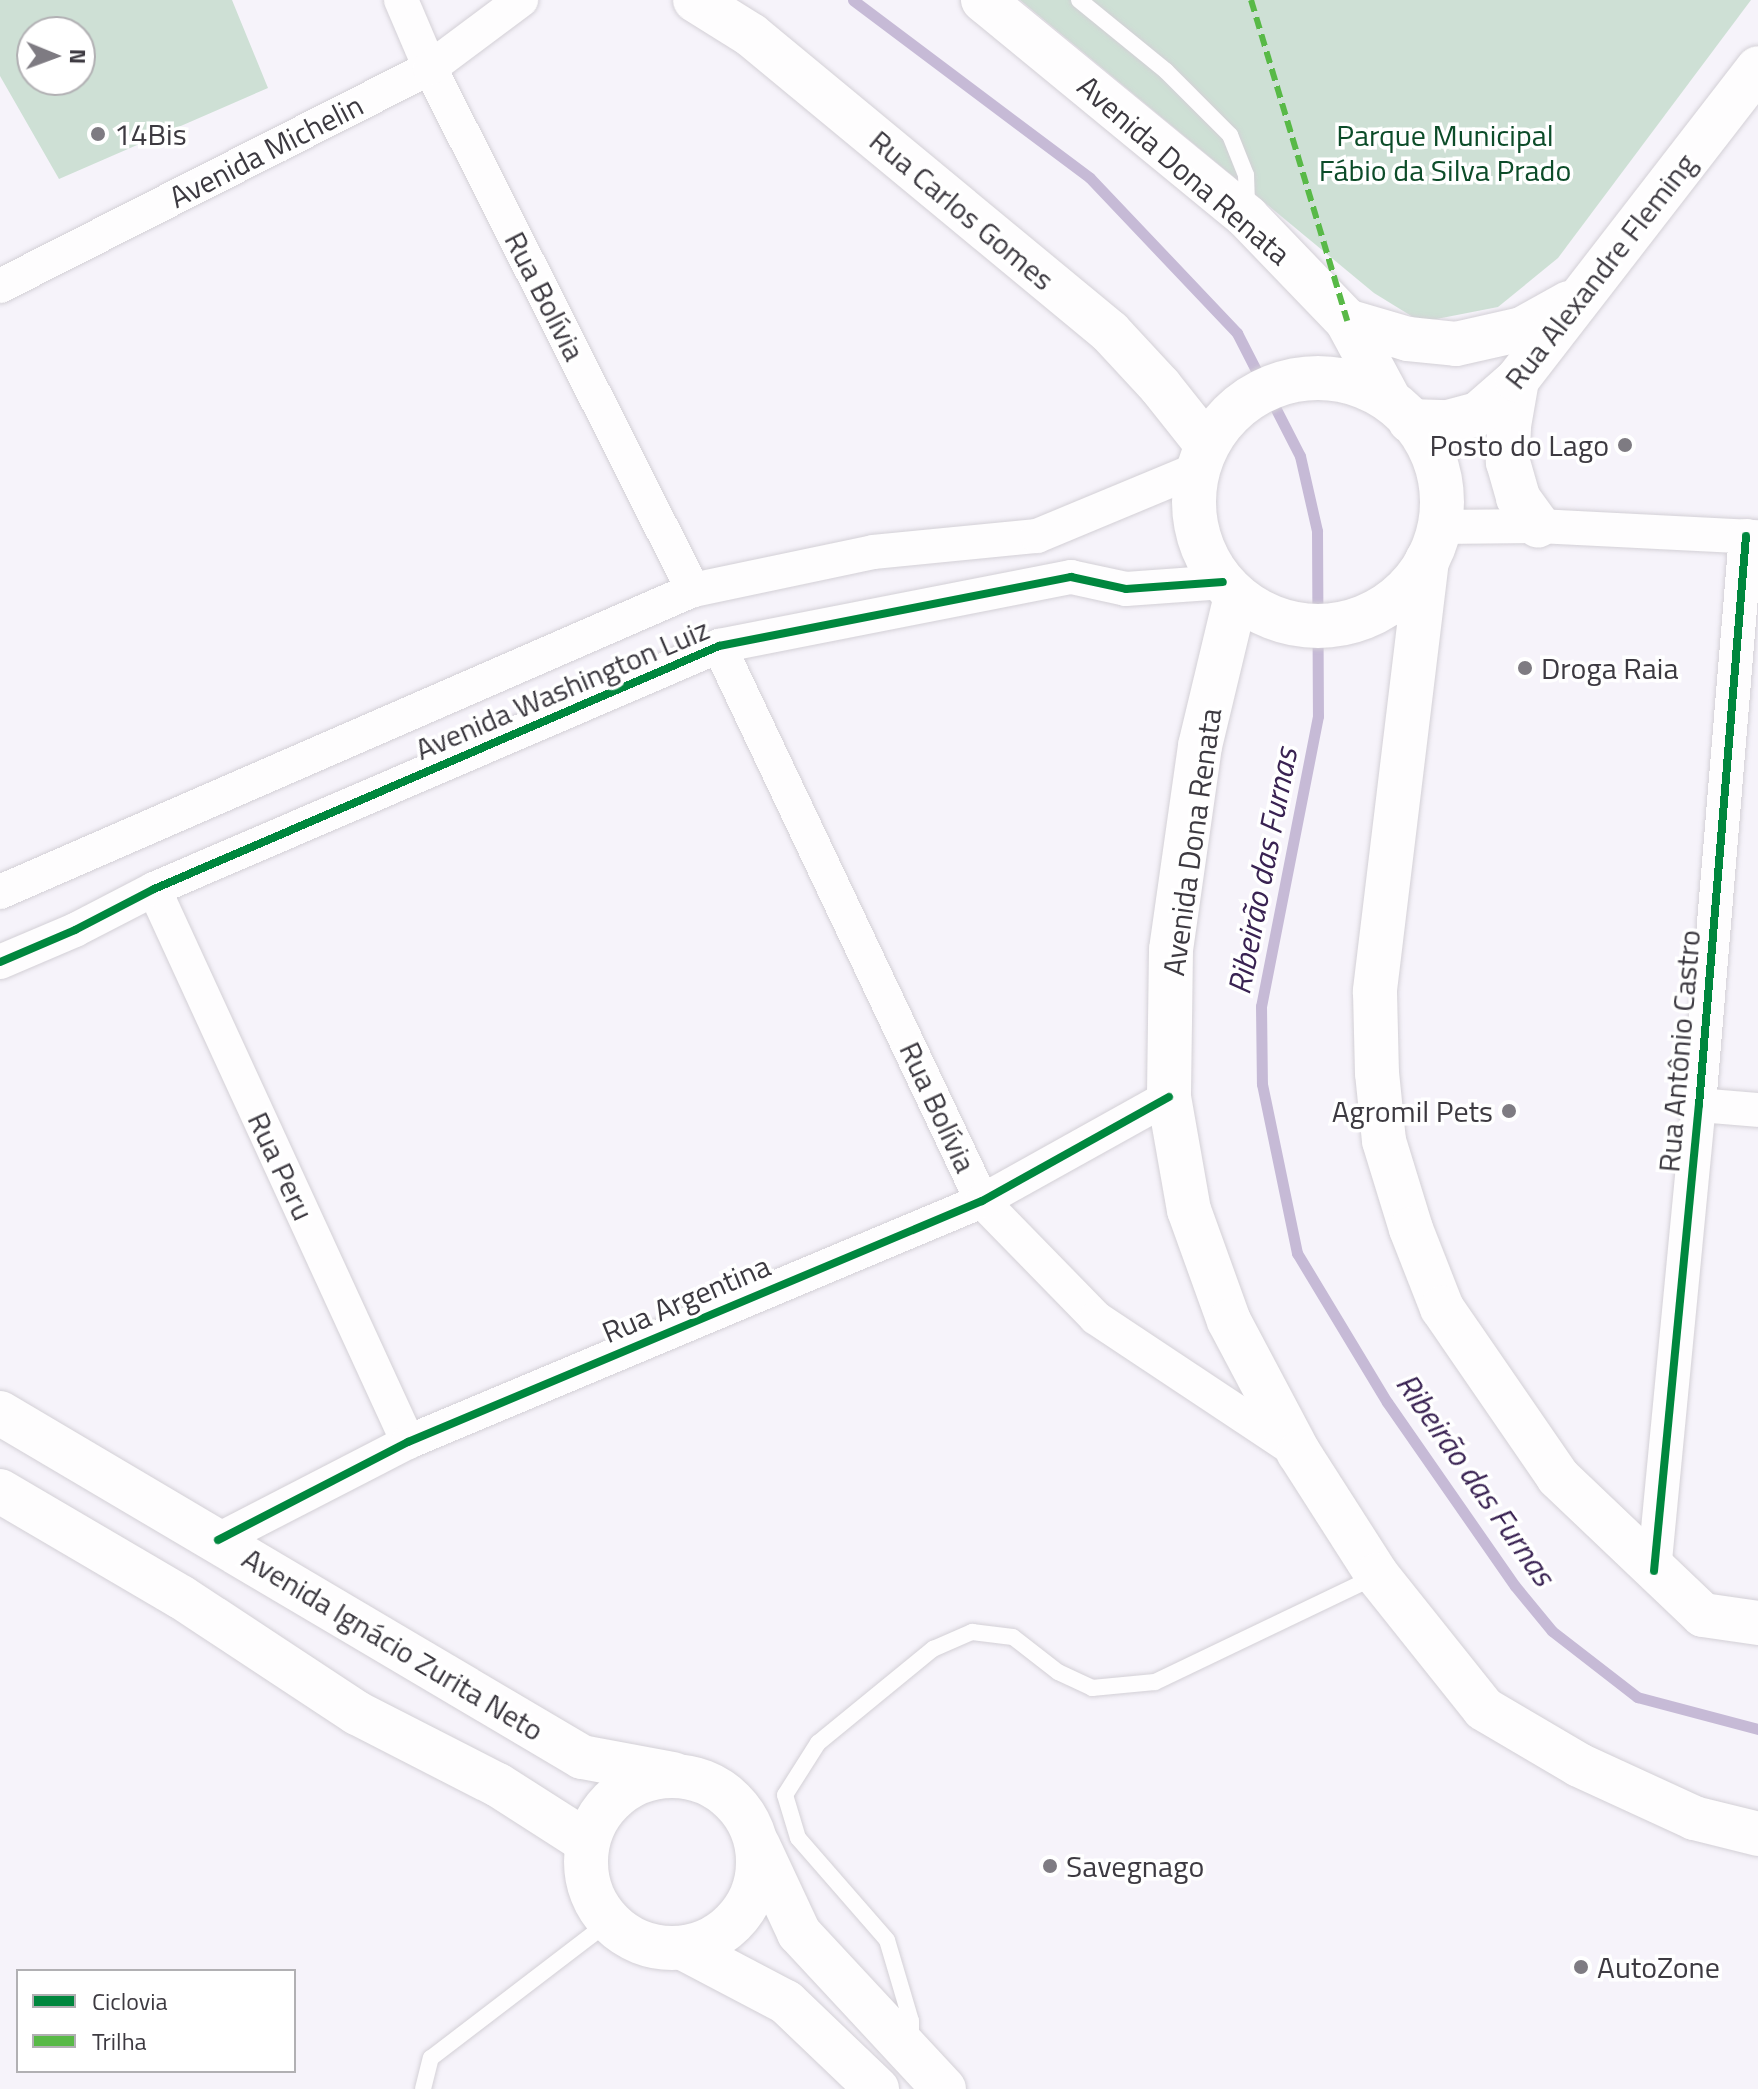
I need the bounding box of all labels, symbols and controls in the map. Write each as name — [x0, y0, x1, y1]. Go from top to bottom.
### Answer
north arrow — [16, 16, 96, 96]
text: N — [61, 48, 95, 64]
street label: Avenida Dona Renata — [1070, 68, 1298, 272]
street label: Avenida Michelin — [163, 87, 369, 215]
place label: 14Bis — [114, 116, 187, 152]
park label: Parque Municipal Fábio da Silva Prado — [1319, 117, 1571, 188]
street label: Rua Carlos Gomes — [863, 122, 1061, 298]
marker: 14Bis — [89, 125, 107, 143]
street label: Rua Alexandre Fleming — [1497, 146, 1703, 396]
street label: Rua Bolívia — [497, 226, 593, 366]
place label: Posto do Lago — [1430, 427, 1609, 463]
marker: Posto do Lago — [1616, 436, 1634, 454]
street label: Avenida Washington Luiz — [410, 611, 714, 767]
place label: Droga Raia — [1541, 650, 1678, 686]
marker: Droga Raia — [1516, 659, 1534, 677]
street label: Avenida Dona Renata — [1155, 706, 1229, 978]
water label: Ribeirão das Furnas — [1219, 745, 1305, 997]
street label: Rua Antônio Castro — [1650, 928, 1708, 1174]
street label: Rua Bolívia — [892, 1036, 984, 1178]
place label: Agromil Pets — [1332, 1093, 1493, 1129]
marker: Agromil Pets — [1500, 1102, 1518, 1120]
street label: Rua Peru — [240, 1106, 322, 1226]
street label: Rua Argentina — [597, 1247, 775, 1351]
water label: Ribeirão das Furnas — [1389, 1366, 1563, 1592]
street label: Avenida Ignácio Zurita Neto — [236, 1540, 550, 1748]
place label: Savegnago — [1066, 1848, 1204, 1884]
marker: Savegnago — [1041, 1857, 1059, 1875]
place label: AutoZone — [1597, 1949, 1720, 1985]
marker: AutoZone — [1572, 1958, 1590, 1976]
legend — [16, 1969, 296, 2073]
text: Ciclovia — [92, 1983, 168, 2019]
text: Trilha — [92, 2023, 147, 2059]

